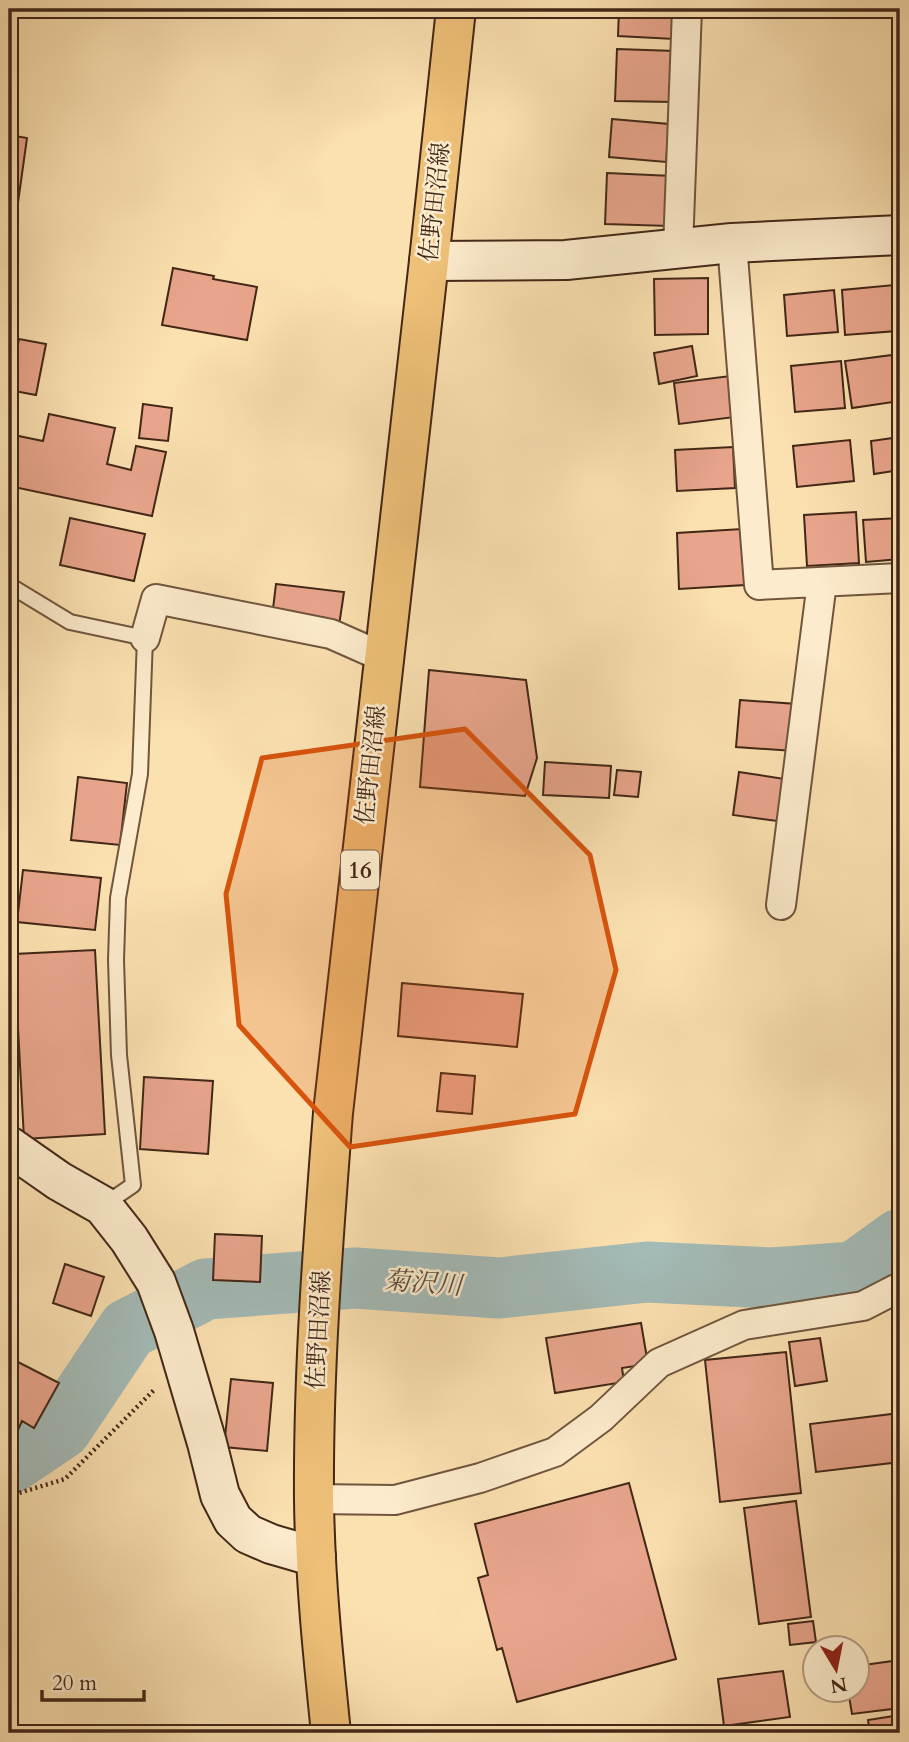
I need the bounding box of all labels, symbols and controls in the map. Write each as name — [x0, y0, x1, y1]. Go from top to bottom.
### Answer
street label: 佐野田沼線 — [412, 141, 458, 263]
street label: 佐野田沼線 — [348, 704, 394, 826]
road number: 16 — [341, 850, 379, 890]
water label: 菊沢川 — [383, 1263, 466, 1303]
street label: 佐野田沼線 — [299, 1269, 339, 1391]
north arrow — [800, 1634, 870, 1704]
scale bar — [42, 1658, 144, 1702]
text: 20 m — [52, 1669, 97, 1698]
text: N — [828, 1671, 849, 1699]

